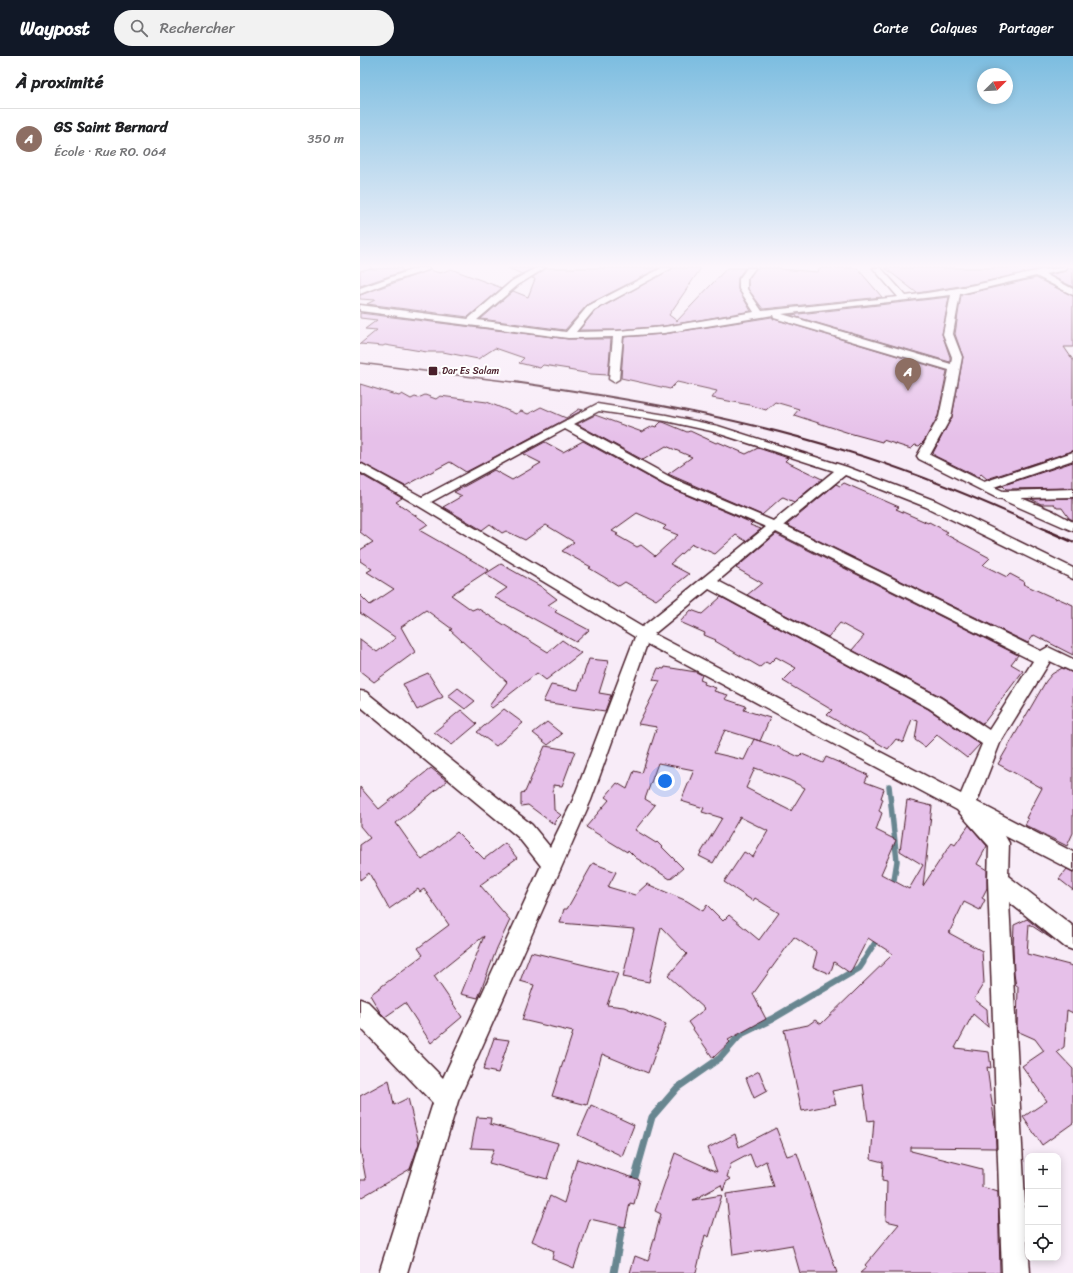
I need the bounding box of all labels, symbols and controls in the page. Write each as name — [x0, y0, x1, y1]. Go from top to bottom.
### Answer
search box — [114, 10, 394, 46]
text: Waypost — [20, 12, 90, 45]
text: Rechercher — [160, 15, 235, 41]
text: Carte — [874, 16, 908, 41]
text: Calques — [930, 16, 977, 41]
text: Partager — [999, 16, 1053, 41]
icon: search — [128, 17, 150, 39]
text: À proximité — [16, 67, 103, 97]
north arrow — [977, 68, 1013, 104]
text: GS Saint Bernard — [54, 114, 167, 140]
text: A — [25, 127, 33, 150]
text: 350 m — [307, 127, 344, 150]
text: École · Rue RO. 064 — [54, 140, 166, 163]
pin: A — [895, 358, 921, 391]
place label: Dar Es Salam — [442, 362, 500, 380]
marker: Dar Es Salam — [427, 365, 439, 377]
your location — [655, 771, 675, 791]
map controls — [1025, 1153, 1061, 1261]
button: + — [1025, 1153, 1061, 1189]
button: − — [1025, 1189, 1061, 1225]
button: locate — [1025, 1225, 1061, 1261]

